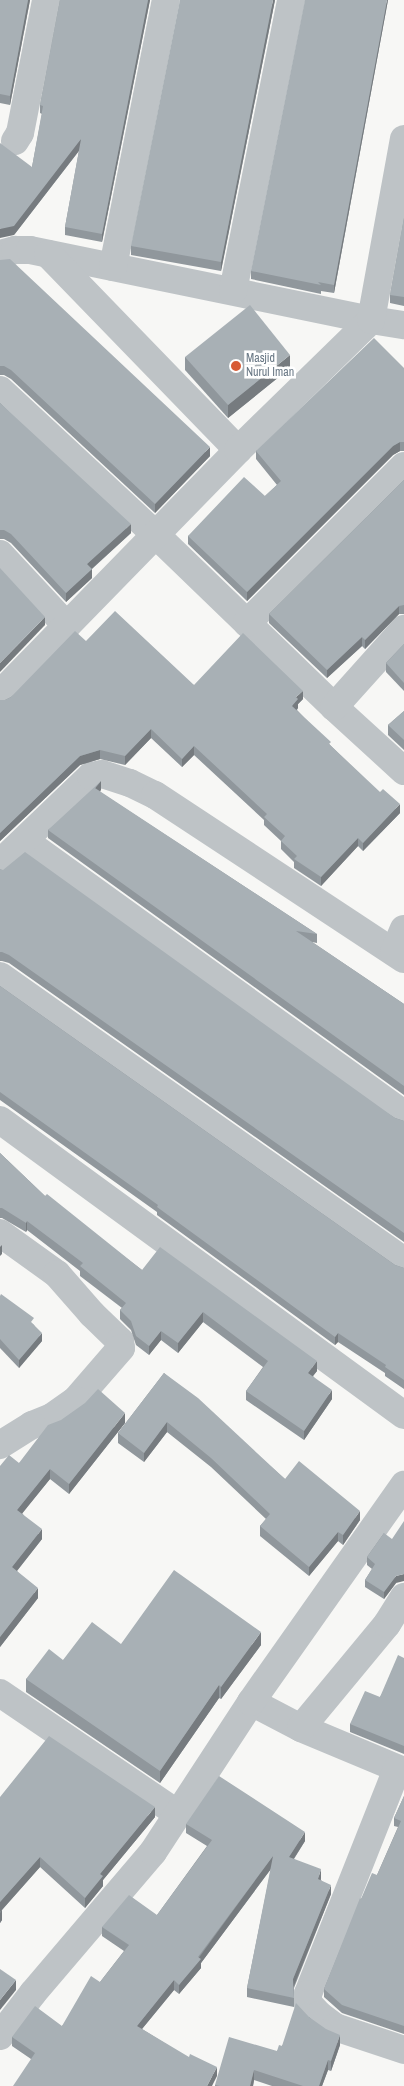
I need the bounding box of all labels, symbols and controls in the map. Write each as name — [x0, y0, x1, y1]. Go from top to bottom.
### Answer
place label: Masjid Nurul Iman — [246, 352, 294, 380]
marker: Masjid Nurul Iman — [230, 360, 242, 372]

